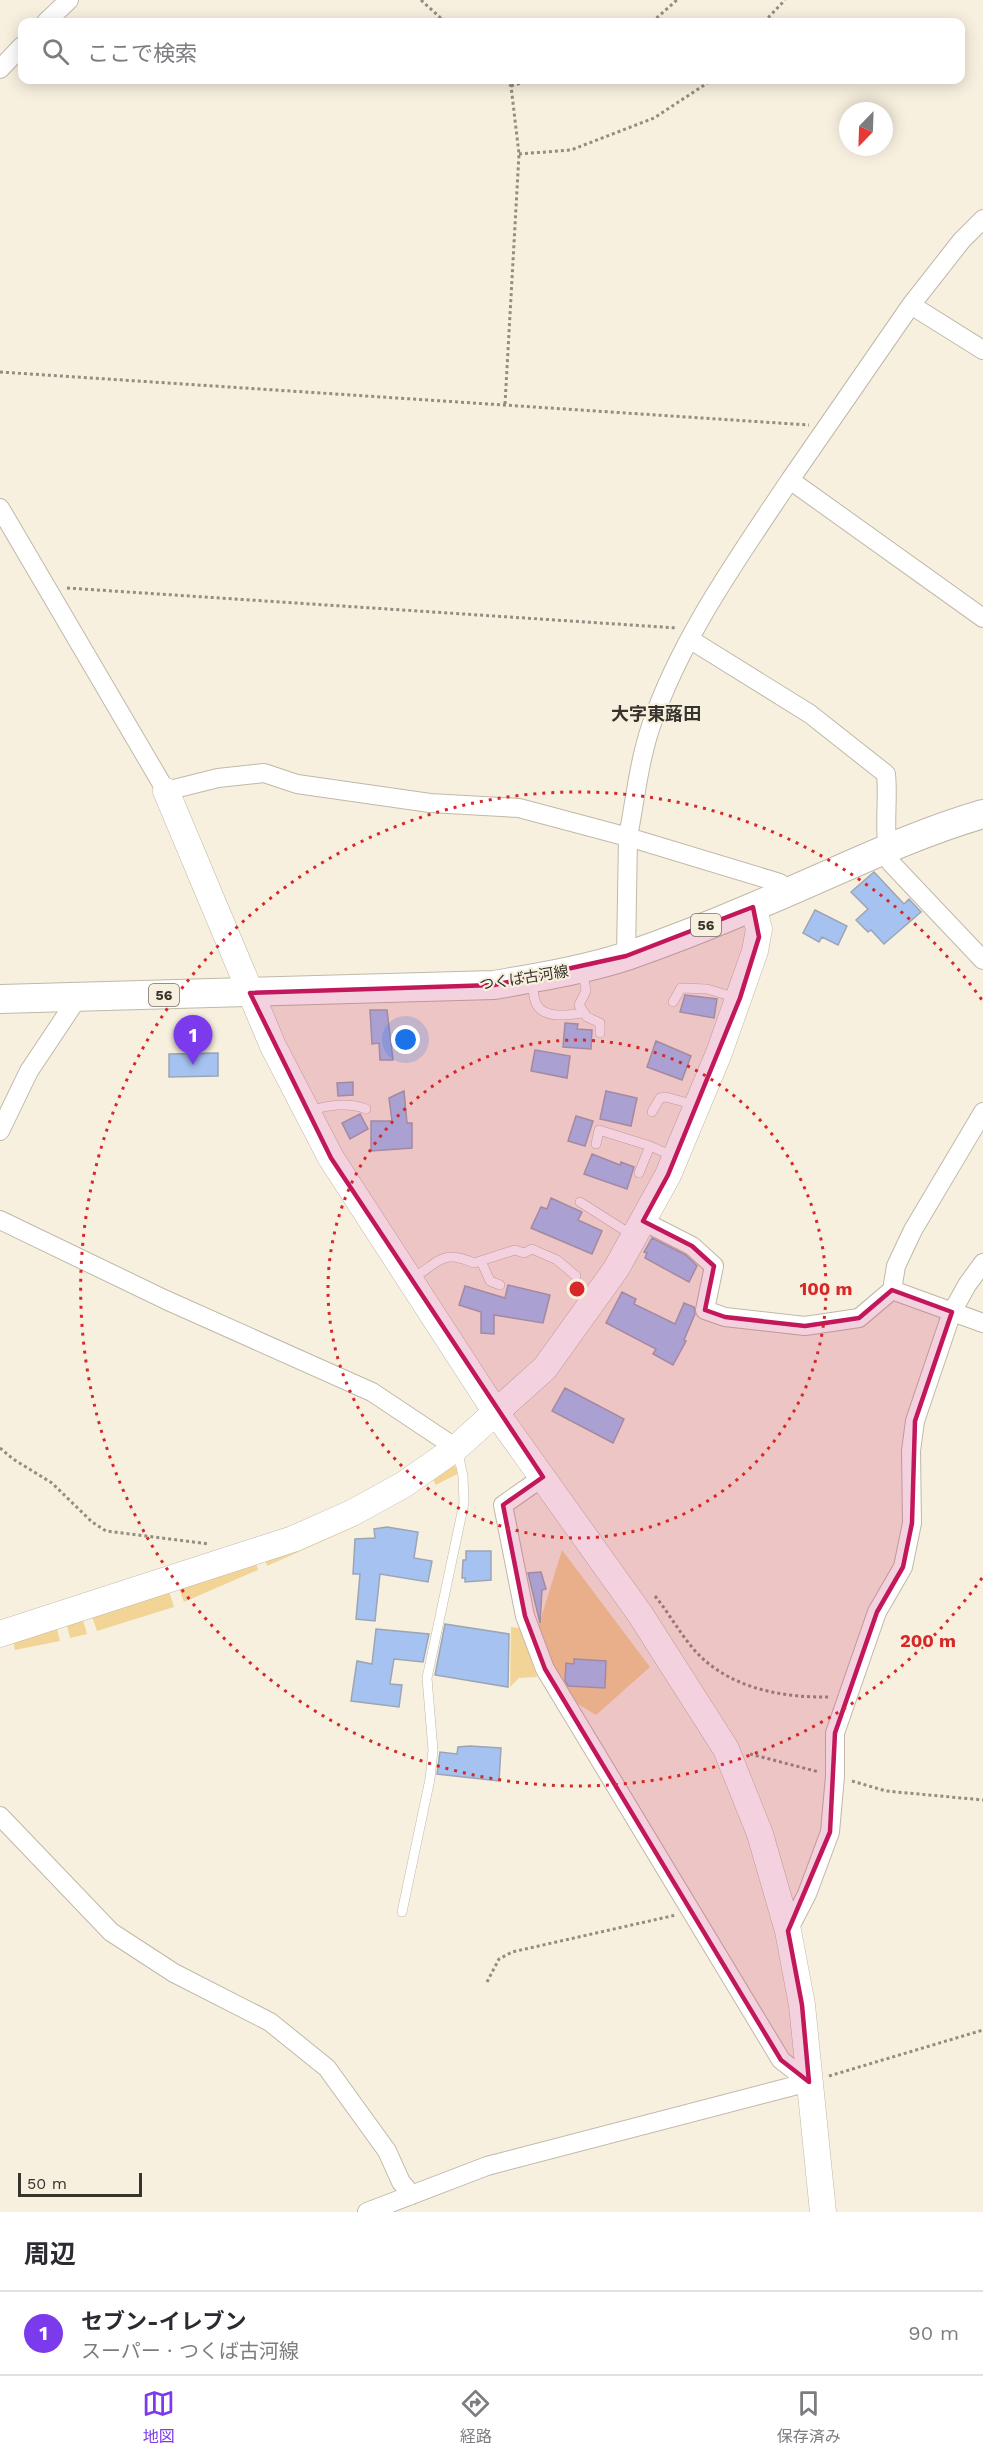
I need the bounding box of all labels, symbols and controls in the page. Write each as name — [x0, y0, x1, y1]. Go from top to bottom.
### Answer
search box — [18, 18, 965, 84]
icon: search — [39, 35, 72, 68]
text: ここで検索 — [87, 41, 197, 66]
north arrow — [839, 102, 893, 156]
district label: 大字東蕗田 — [611, 703, 701, 724]
road number: 56 — [691, 914, 721, 936]
street label: つくば古河線 — [478, 962, 570, 994]
road number: 56 — [149, 984, 179, 1006]
pin: 1 — [174, 1016, 212, 1065]
your location — [391, 1025, 420, 1054]
text: 100 m — [799, 1278, 853, 1299]
centre of rings — [567, 1279, 587, 1299]
text: 200 m — [900, 1630, 956, 1651]
scale bar — [18, 2170, 142, 2198]
text: 50 m — [27, 2174, 67, 2193]
text: 周辺 — [24, 2239, 76, 2269]
text: セブン-イレブン — [81, 2309, 247, 2334]
text: 1 — [39, 2321, 48, 2345]
text: 90 m — [908, 2321, 959, 2345]
text: スーパー · つくば古河線 — [81, 2339, 299, 2363]
tab: 地図 — [142, 2387, 175, 2447]
tab: 経路 — [459, 2387, 492, 2447]
tab: 保存済み — [777, 2387, 841, 2447]

